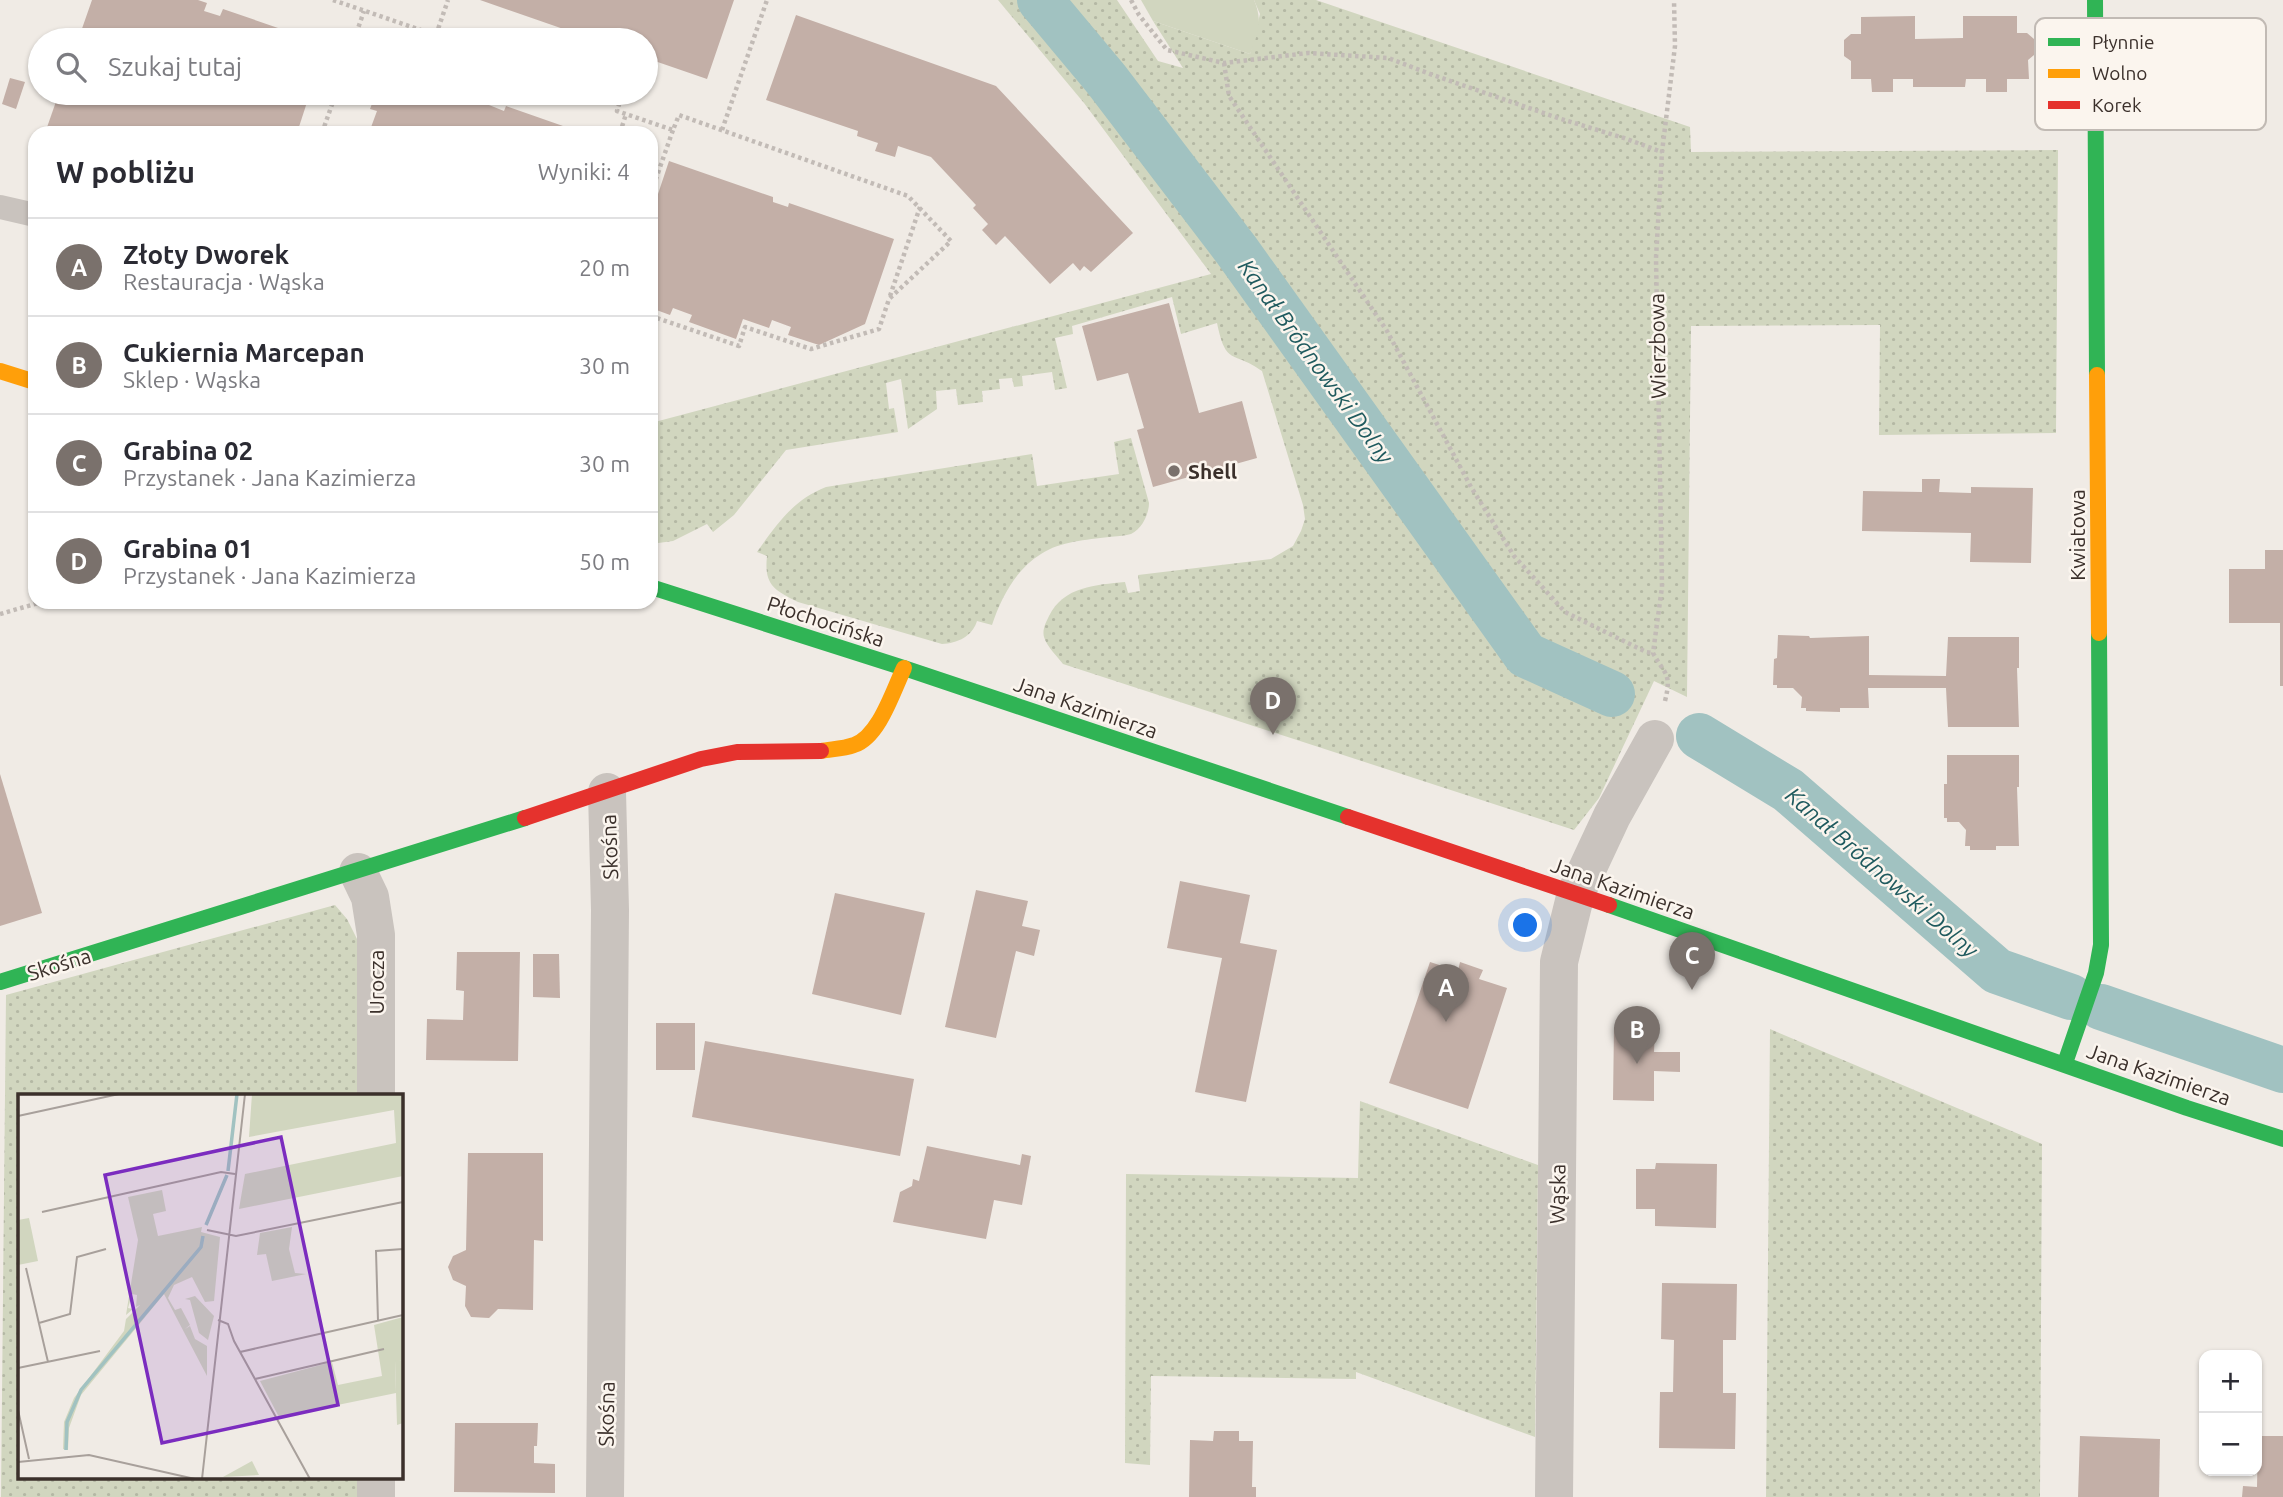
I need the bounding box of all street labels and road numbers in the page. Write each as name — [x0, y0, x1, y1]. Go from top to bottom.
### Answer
street label: Wierzbowa — [1644, 293, 1670, 399]
street label: Kwiatowa — [2065, 489, 2089, 581]
street label: Płochocińska — [764, 591, 888, 651]
street label: Jana Kazimierza — [1011, 671, 1161, 743]
street label: Skośna — [596, 814, 622, 880]
street label: Jana Kazimierza — [1548, 852, 1698, 924]
street label: Skośna — [24, 943, 94, 985]
street label: Urocza — [364, 950, 388, 1014]
street label: Jana Kazimierza — [2084, 1038, 2234, 1110]
street label: Wąska — [1544, 1164, 1570, 1224]
street label: Skośna — [593, 1381, 619, 1447]

